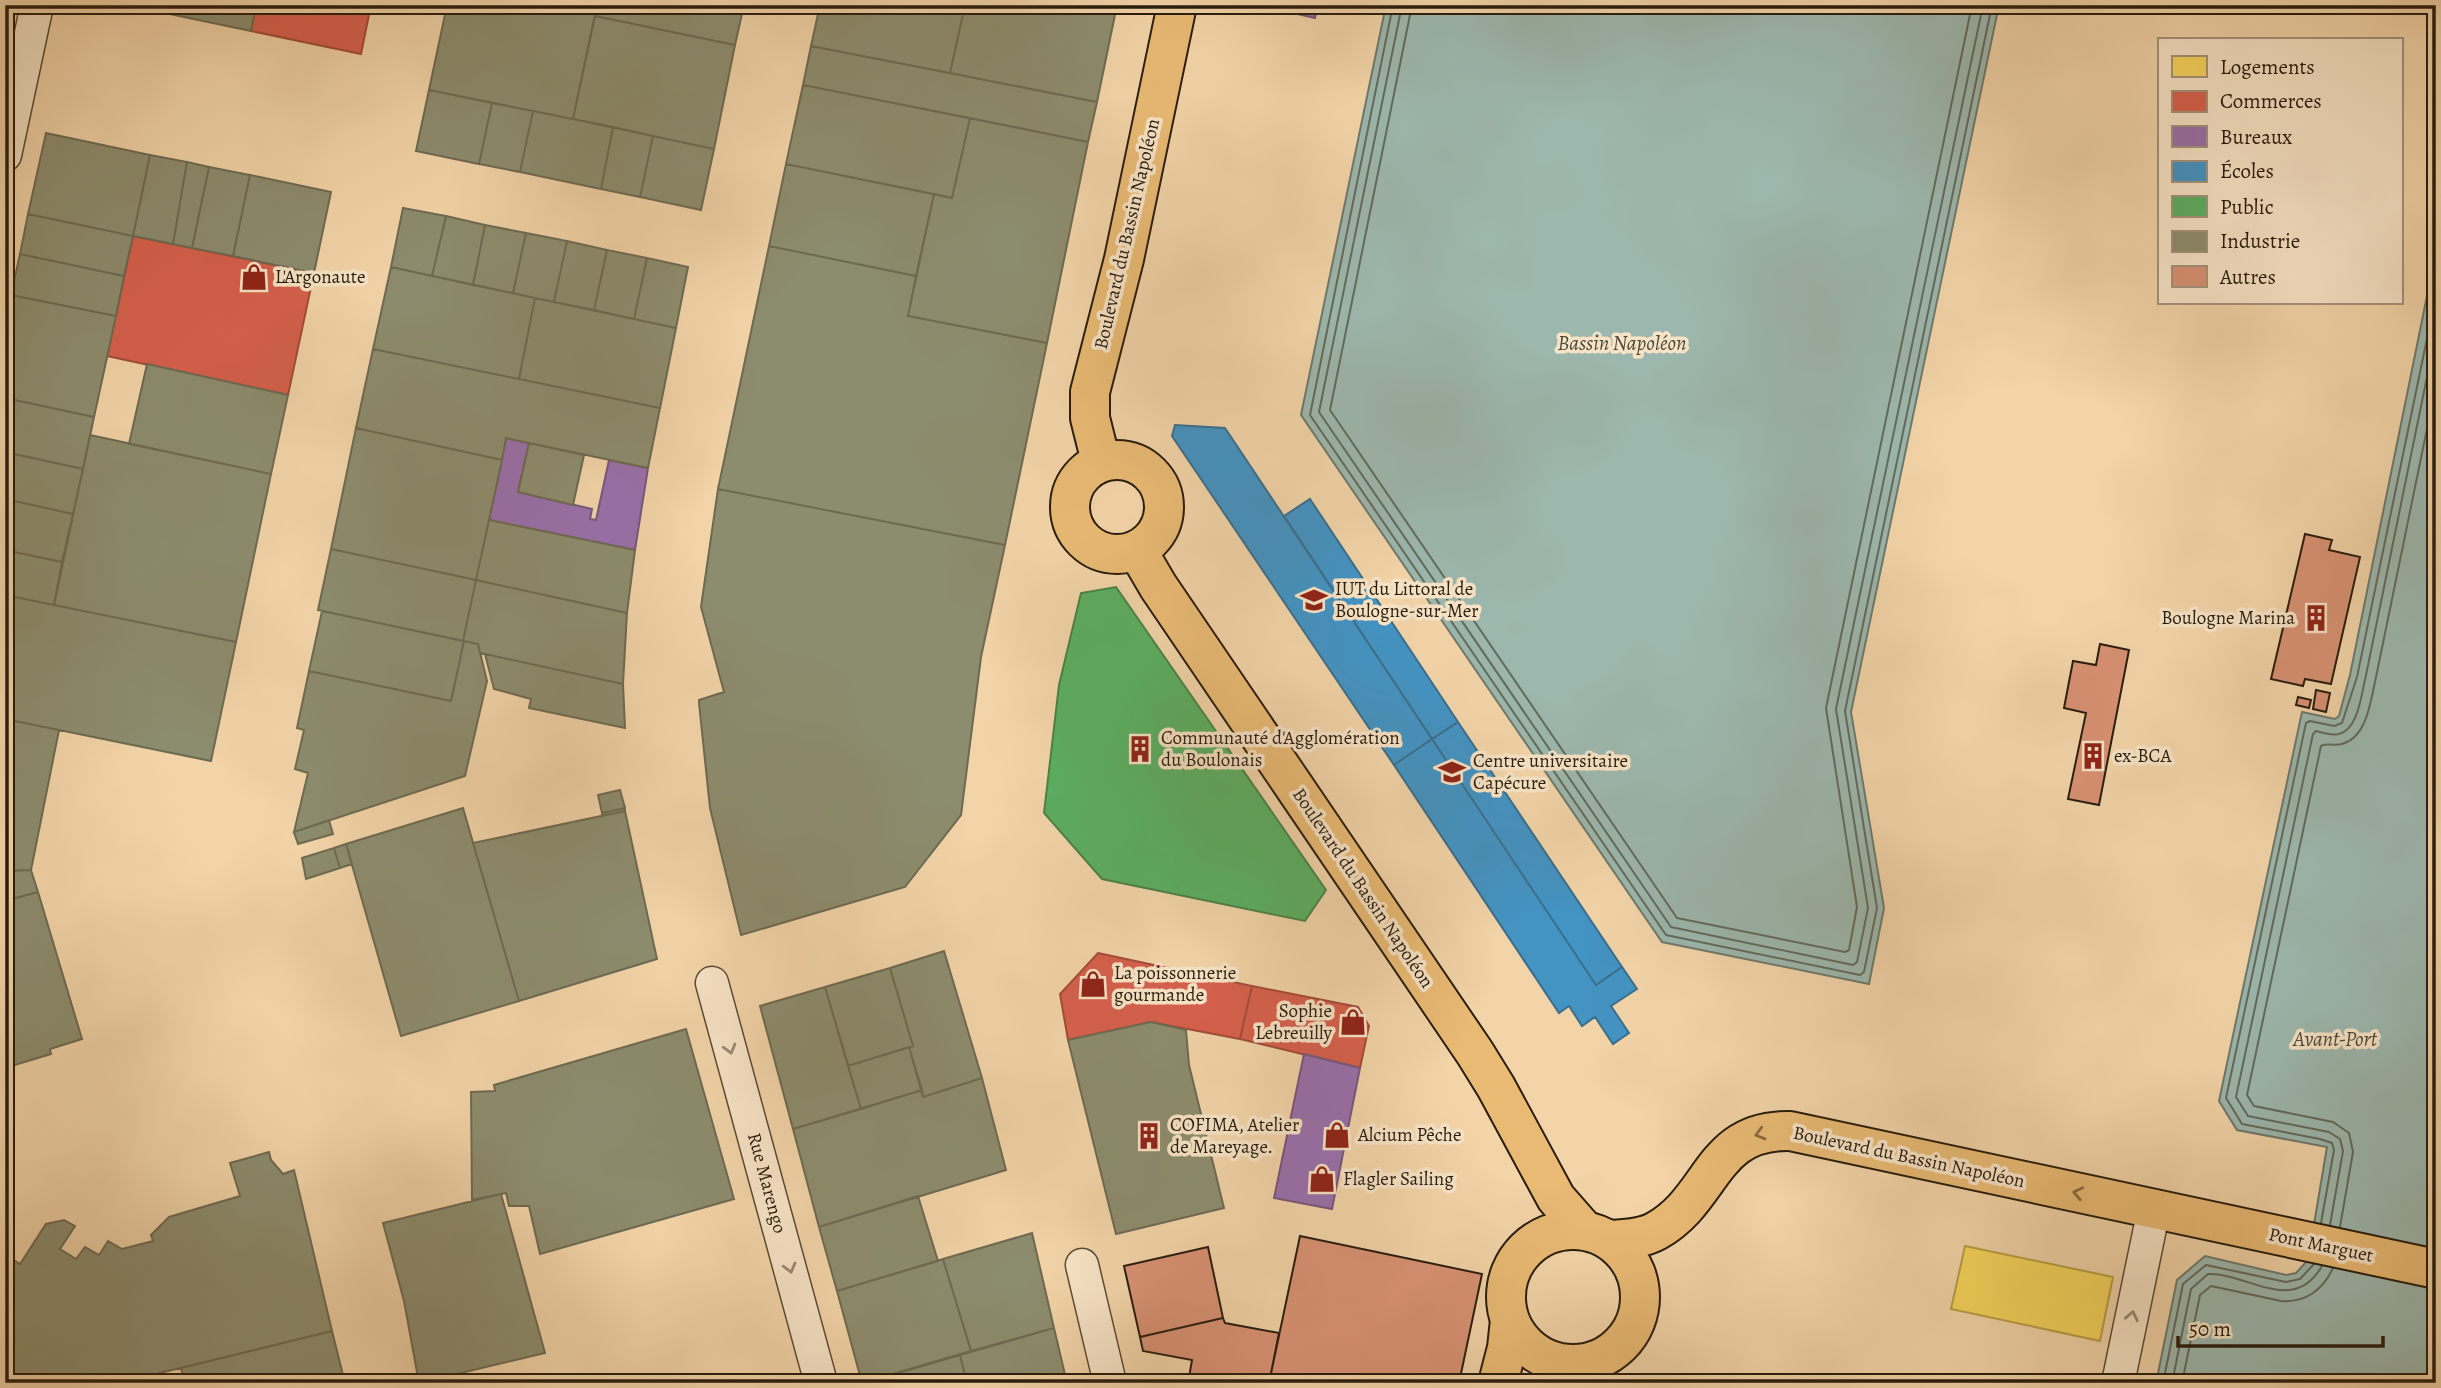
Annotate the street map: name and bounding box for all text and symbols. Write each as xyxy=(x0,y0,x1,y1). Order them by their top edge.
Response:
legend xyxy=(2158,38,2402,304)
text: Logements xyxy=(2220,53,2315,81)
text: Commerces xyxy=(2220,87,2322,115)
street label: Boulevard du Bassin Napoléon xyxy=(1088,116,1166,352)
text: Bureaux xyxy=(2220,123,2292,151)
text: Écoles xyxy=(2220,157,2274,185)
text: Public xyxy=(2220,193,2274,221)
text: Industrie xyxy=(2220,227,2300,255)
shop icon: L'Argonaute xyxy=(239,262,269,292)
text: Autres xyxy=(2219,263,2276,291)
place label: L'Argonaute xyxy=(275,264,365,290)
water label: Bassin Napoléon xyxy=(1558,329,1686,357)
place label: IUT du Littoral de Boulogne-sur-Mer xyxy=(1335,576,1479,624)
school or university icon: IUT du Littoral de Boulogne-sur-Mer xyxy=(1299,585,1329,615)
building icon: Boulogne Marina xyxy=(2301,603,2331,633)
place label: Boulogne Marina xyxy=(2161,605,2295,631)
place label: Communauté d'Agglomération du Boulonais xyxy=(1161,725,1400,773)
building icon: Communauté d'Agglomération du Boulonais xyxy=(1125,734,1155,764)
building icon: ex-BCA xyxy=(2078,741,2108,771)
place label: ex-BCA xyxy=(2114,743,2172,769)
place label: Centre universitaire Capécure xyxy=(1473,748,1628,796)
school or university icon: Centre universitaire Capécure xyxy=(1437,757,1467,787)
street label: Boulevard du Bassin Napoléon xyxy=(1286,783,1440,993)
place label: La poissonnerie gourmande xyxy=(1114,960,1236,1008)
shop icon: La poissonnerie gourmande xyxy=(1078,969,1108,999)
place label: Sophie Lebreuilly xyxy=(1255,998,1333,1046)
shop icon: Sophie Lebreuilly xyxy=(1338,1007,1368,1037)
water label: Avant-Port xyxy=(2292,1025,2378,1053)
one-way arrow xyxy=(722,1043,736,1055)
place label: COFIMA, Atelier de Mareyage. xyxy=(1170,1112,1299,1160)
shop icon: Alcium Pêche xyxy=(1322,1120,1352,1150)
street label: Boulevard du Bassin Napoléon xyxy=(1791,1120,2027,1194)
building icon: COFIMA, Atelier de Mareyage. xyxy=(1134,1121,1164,1151)
place label: Alcium Pêche xyxy=(1357,1122,1461,1148)
one-way arrow xyxy=(1754,1126,1766,1141)
street label: Rue Marengo xyxy=(741,1130,793,1236)
shop icon: Flagler Sailing xyxy=(1307,1164,1337,1194)
place label: Flagler Sailing xyxy=(1343,1166,1454,1192)
one-way arrow xyxy=(2072,1187,2084,1201)
street label: Pont Marguet xyxy=(2266,1221,2376,1269)
one-way arrow xyxy=(782,1262,796,1274)
scale bar xyxy=(2178,1304,2383,1348)
one-way arrow xyxy=(2124,1310,2139,1322)
text: 50 m xyxy=(2189,1315,2231,1343)

